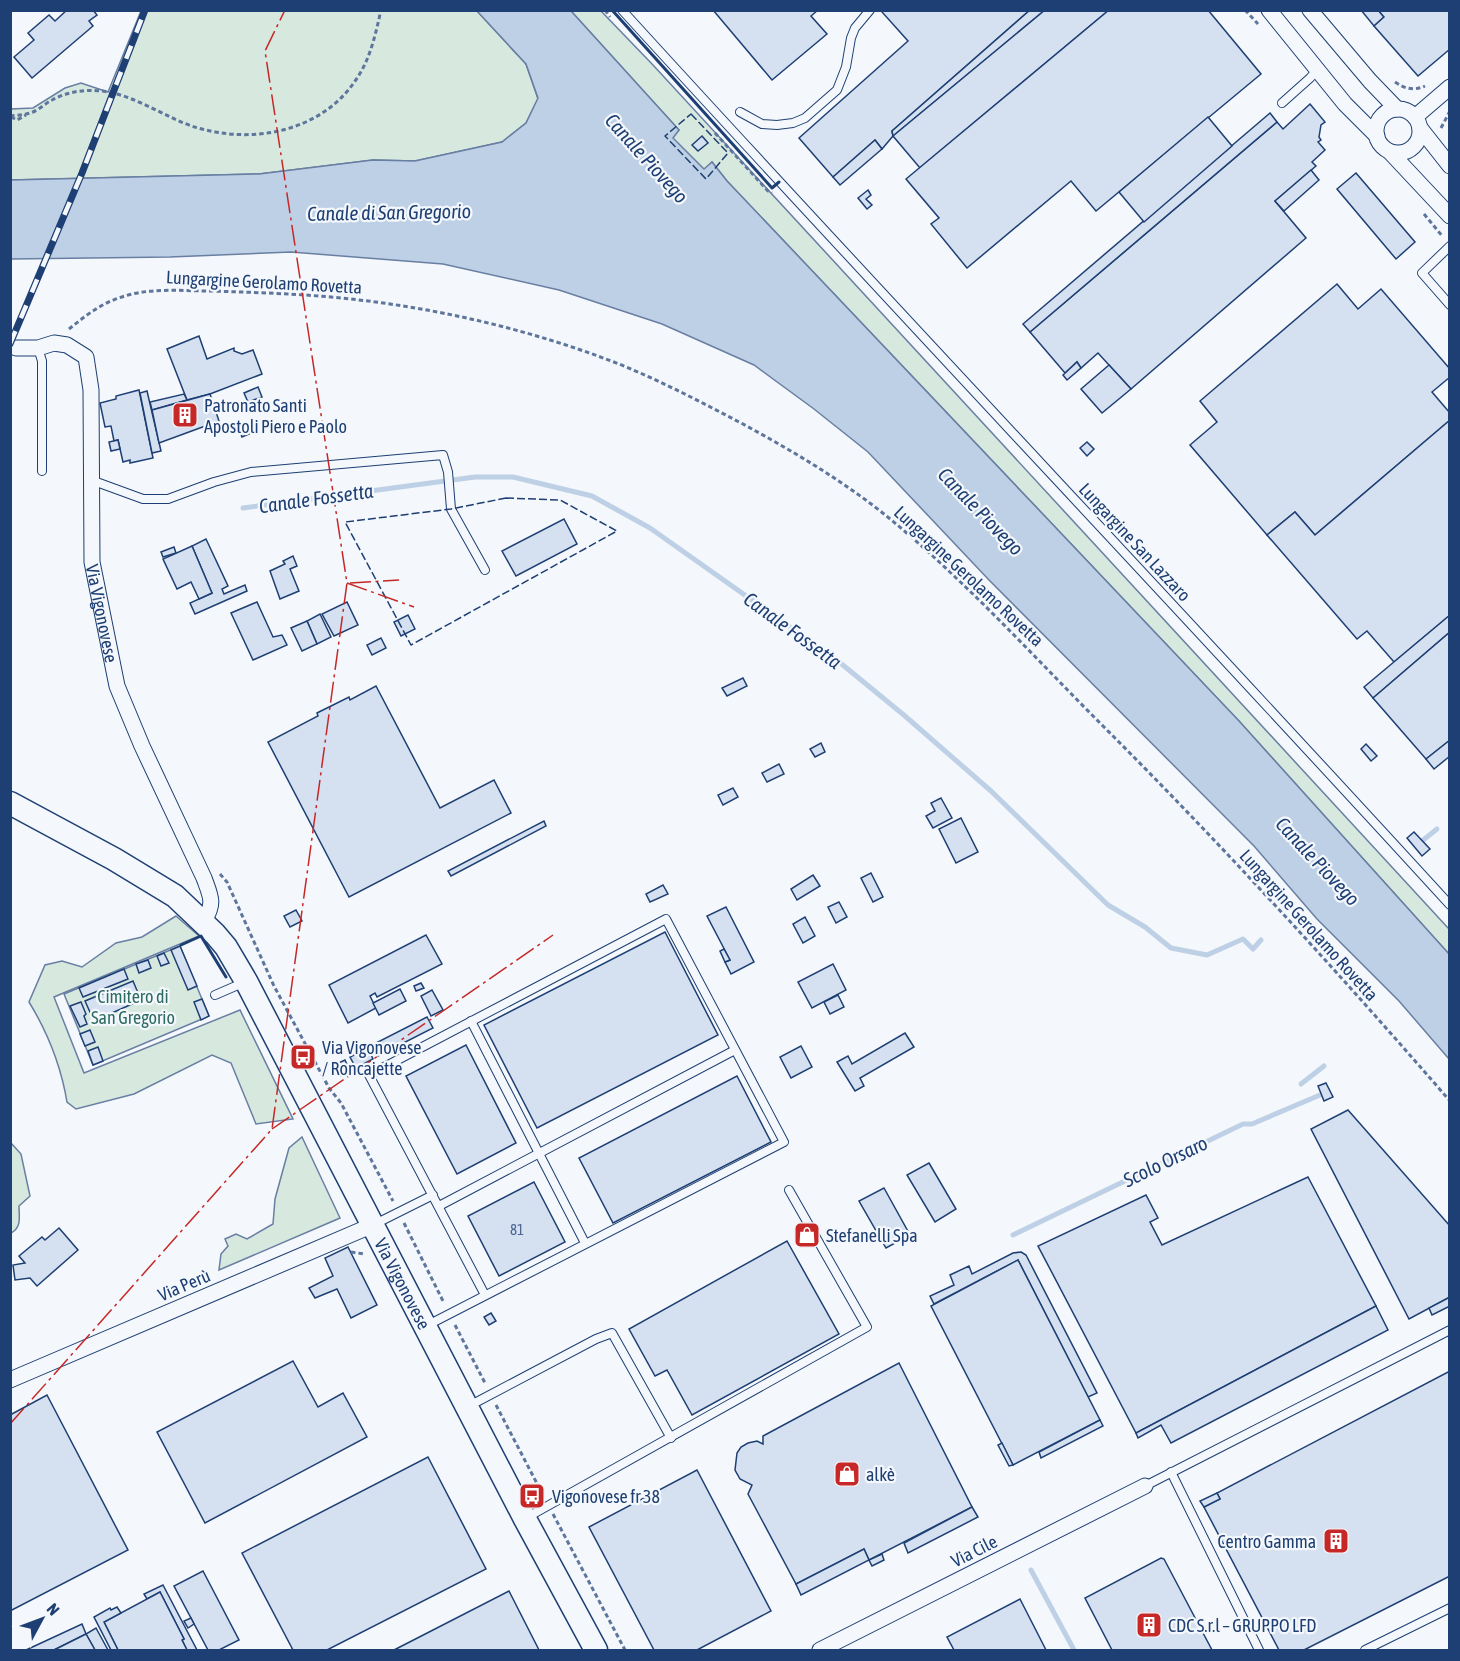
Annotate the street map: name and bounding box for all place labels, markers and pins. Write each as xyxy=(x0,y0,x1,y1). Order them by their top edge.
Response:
place label: Patronato Santi Apostoli Piero e Paolo xyxy=(204,395,347,437)
building icon: Patronato Santi Apostoli Piero e Paolo xyxy=(170,400,200,430)
place label: Via Vigonovese / Roncajette xyxy=(322,1037,422,1079)
bus stop icon: Via Vigonovese / Roncajette xyxy=(288,1042,318,1072)
shop icon: Stefanelli Spa xyxy=(792,1220,822,1250)
place label: Stefanelli Spa xyxy=(826,1225,918,1246)
shop icon: alkè xyxy=(832,1459,862,1489)
place label: alkè xyxy=(866,1464,895,1485)
bus stop icon: Vigonovese fr 38 xyxy=(517,1481,547,1511)
place label: Vigonovese fr 38 xyxy=(552,1486,660,1507)
building icon: Centro Gamma xyxy=(1321,1526,1351,1556)
place label: Centro Gamma xyxy=(1217,1531,1316,1552)
building icon: CDC S.r.l – GRUPPO LFD xyxy=(1134,1610,1164,1640)
place label: CDC S.r.l – GRUPPO LFD xyxy=(1168,1615,1316,1636)

